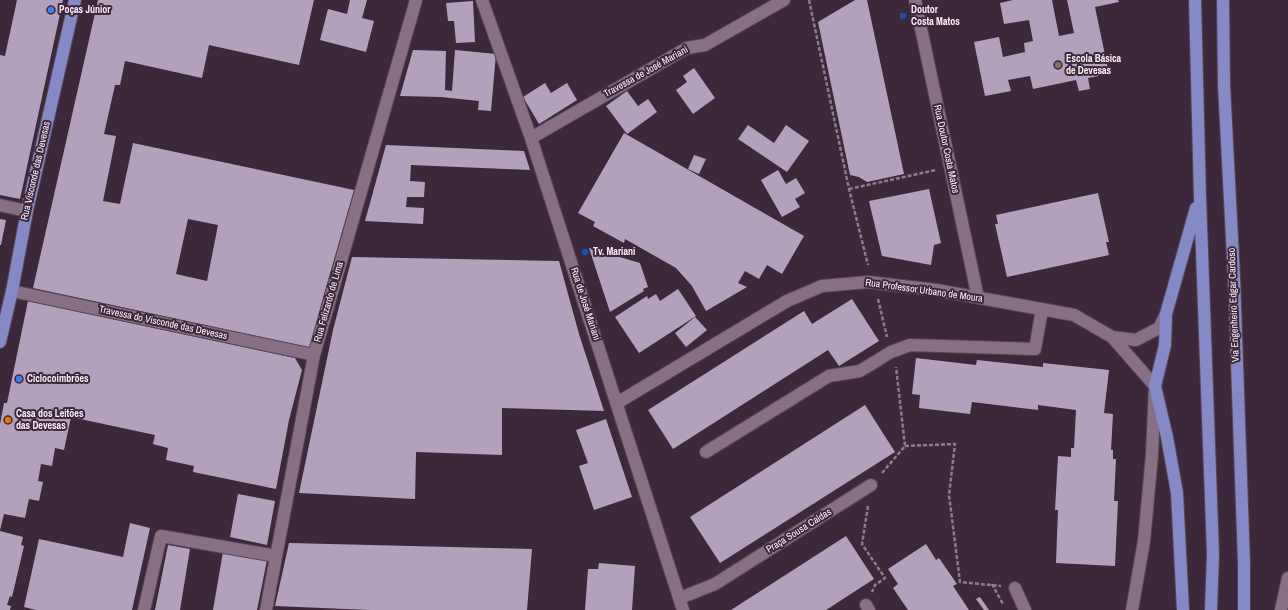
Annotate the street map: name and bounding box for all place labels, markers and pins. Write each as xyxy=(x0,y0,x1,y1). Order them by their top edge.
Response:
place label: Poças Júnior xyxy=(59,4,110,16)
place label: Doutor Costa Matos xyxy=(911,4,960,28)
marker: Poças Júnior xyxy=(46,5,56,15)
marker: Doutor Costa Matos xyxy=(898,11,908,21)
place label: Escola Básica de Devesas xyxy=(1066,53,1121,76)
marker: Escola Básica de Devesas xyxy=(1053,60,1063,70)
place label: Tv. Mariani xyxy=(593,246,635,258)
marker: Tv. Mariani xyxy=(580,247,590,257)
place label: Ciclocoimbrões xyxy=(27,373,89,385)
marker: Ciclocoimbrões xyxy=(14,374,24,384)
place label: Casa dos Leitões das Devesas xyxy=(16,408,83,432)
marker: Casa dos Leitões das Devesas xyxy=(3,415,13,425)

